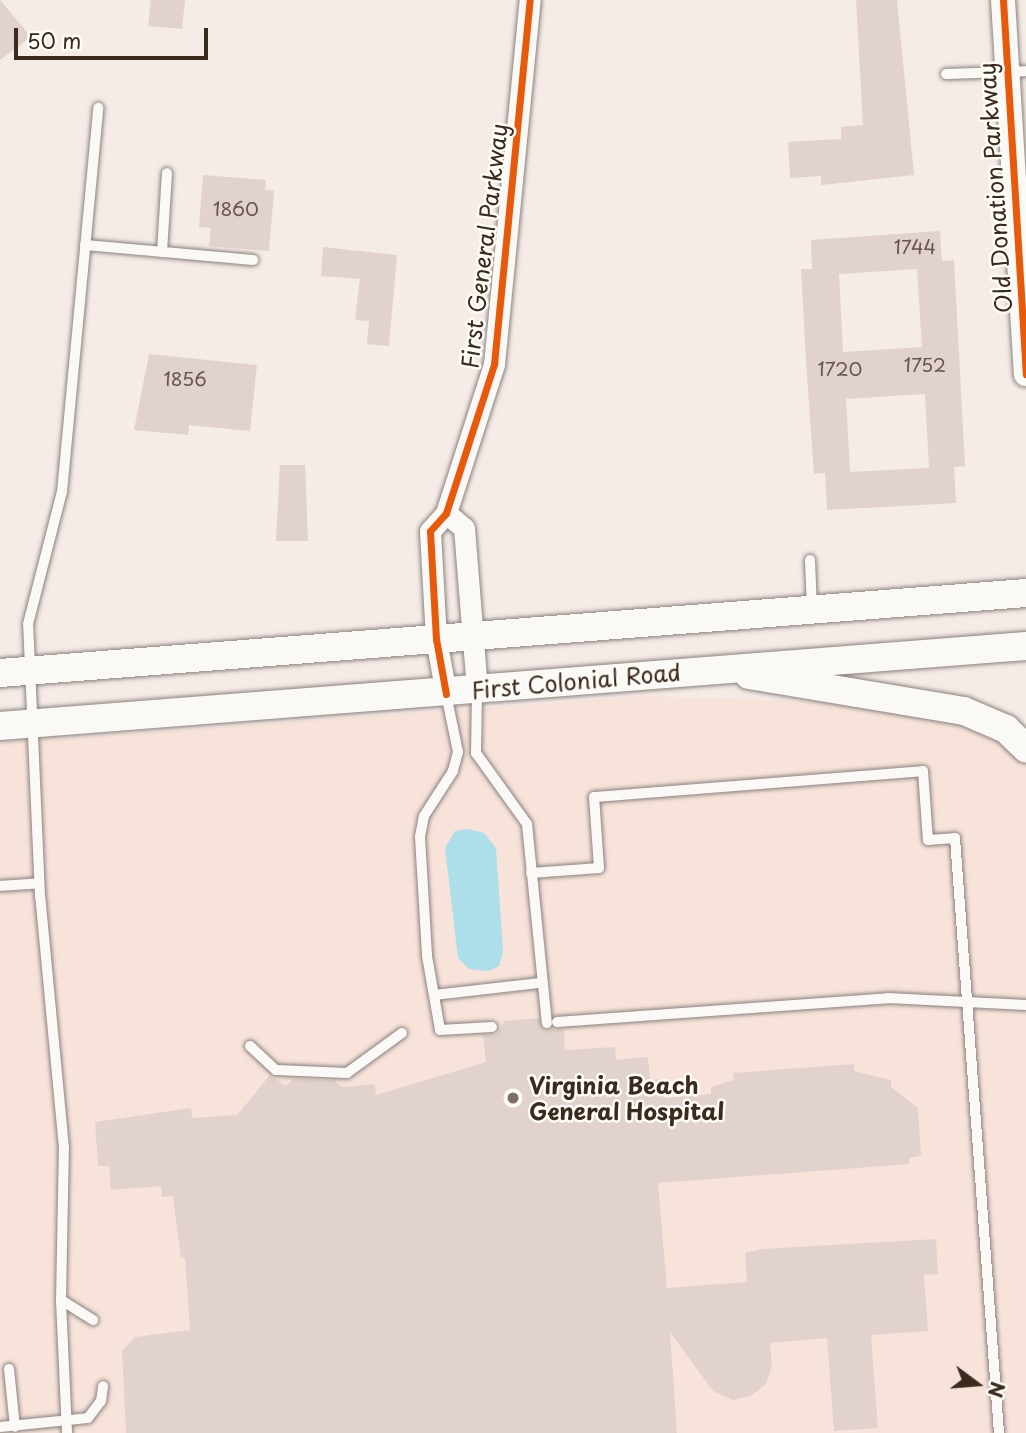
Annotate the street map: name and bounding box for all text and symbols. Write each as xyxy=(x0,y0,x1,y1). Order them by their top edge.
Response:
scale bar xyxy=(18,14,212,58)
text: 50 m xyxy=(27,24,81,56)
street label: Old Donation Parkway xyxy=(972,61,1018,315)
street label: First General Parkway xyxy=(455,121,513,371)
house number: 1860 xyxy=(213,198,259,220)
house number: 1744 xyxy=(894,236,936,258)
house number: 1752 xyxy=(904,354,946,376)
house number: 1720 xyxy=(818,358,862,380)
house number: 1856 xyxy=(163,368,207,390)
street label: First Colonial Road xyxy=(470,658,682,704)
place label: Virginia Beach General Hospital xyxy=(529,1071,725,1125)
marker: Virginia Beach General Hospital xyxy=(503,1088,523,1108)
north arrow xyxy=(942,1349,1012,1419)
text: N xyxy=(982,1379,1013,1401)

